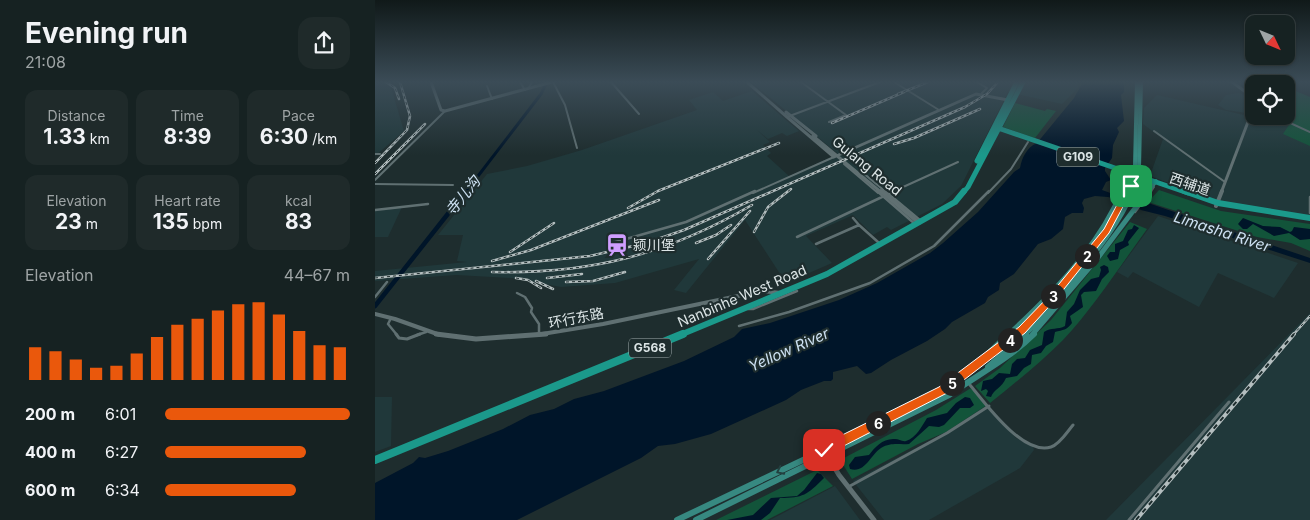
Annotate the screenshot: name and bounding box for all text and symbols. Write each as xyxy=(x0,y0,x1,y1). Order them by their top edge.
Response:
north arrow xyxy=(1245,15,1295,65)
map controls xyxy=(1245,15,1295,125)
text: Evening run xyxy=(25,16,188,50)
button: share xyxy=(298,17,350,69)
text: 21:08 xyxy=(25,52,66,72)
button: locate xyxy=(1245,75,1295,125)
text: Distance xyxy=(48,107,105,124)
text: Time xyxy=(171,107,204,124)
text: Pace xyxy=(282,107,315,124)
text: 1.33 xyxy=(43,124,86,149)
text: 8:39 xyxy=(164,124,211,149)
text: 6:30 xyxy=(260,124,308,149)
text: km xyxy=(86,130,110,147)
text: /km xyxy=(308,130,337,147)
street label: Gulang Road xyxy=(829,132,906,199)
road number: G109 xyxy=(1057,148,1099,166)
pin xyxy=(1110,165,1152,207)
street label: 西辅道 xyxy=(1168,169,1213,198)
water label: 寺儿沟 xyxy=(441,171,485,219)
icon: arrive xyxy=(1117,172,1145,200)
text: Elevation xyxy=(47,192,107,209)
text: Heart rate xyxy=(154,192,221,209)
text: kcal xyxy=(285,192,312,209)
water label: Limasha River xyxy=(1171,207,1273,256)
text: 23 xyxy=(55,209,82,234)
text: 135 xyxy=(153,209,189,234)
text: 83 xyxy=(285,209,312,234)
text: m xyxy=(82,215,98,232)
text: bpm xyxy=(189,215,222,232)
station icon: 颍川堡 xyxy=(604,232,630,258)
place label: 颍川堡 xyxy=(633,236,675,253)
pin: 2 xyxy=(1075,244,1099,268)
text: 2 xyxy=(1083,248,1092,265)
street label: Nanbinhe West Road xyxy=(675,261,809,330)
text: Elevation xyxy=(25,265,94,285)
text: 44–67 m xyxy=(284,265,350,285)
pin: 3 xyxy=(1041,284,1065,308)
text: 3 xyxy=(1049,288,1058,305)
street label: 环行东路 xyxy=(547,304,605,331)
water label: Yellow River xyxy=(746,323,832,376)
pin: 4 xyxy=(997,328,1023,352)
text: 4 xyxy=(1006,332,1015,349)
road number: G568 xyxy=(629,338,671,358)
pin: 5 xyxy=(939,370,965,396)
text: 5 xyxy=(948,375,957,392)
text: 200 m xyxy=(25,404,75,424)
text: 6:01 xyxy=(105,404,136,424)
pin: 6 xyxy=(865,410,891,436)
text: 6 xyxy=(874,415,883,432)
pin xyxy=(803,429,845,471)
icon: check xyxy=(810,436,838,464)
text: 400 m xyxy=(25,442,76,462)
text: 6:27 xyxy=(105,442,138,462)
one-way arrow xyxy=(776,464,785,475)
text: 600 m xyxy=(25,480,75,500)
text: 6:34 xyxy=(105,480,140,500)

